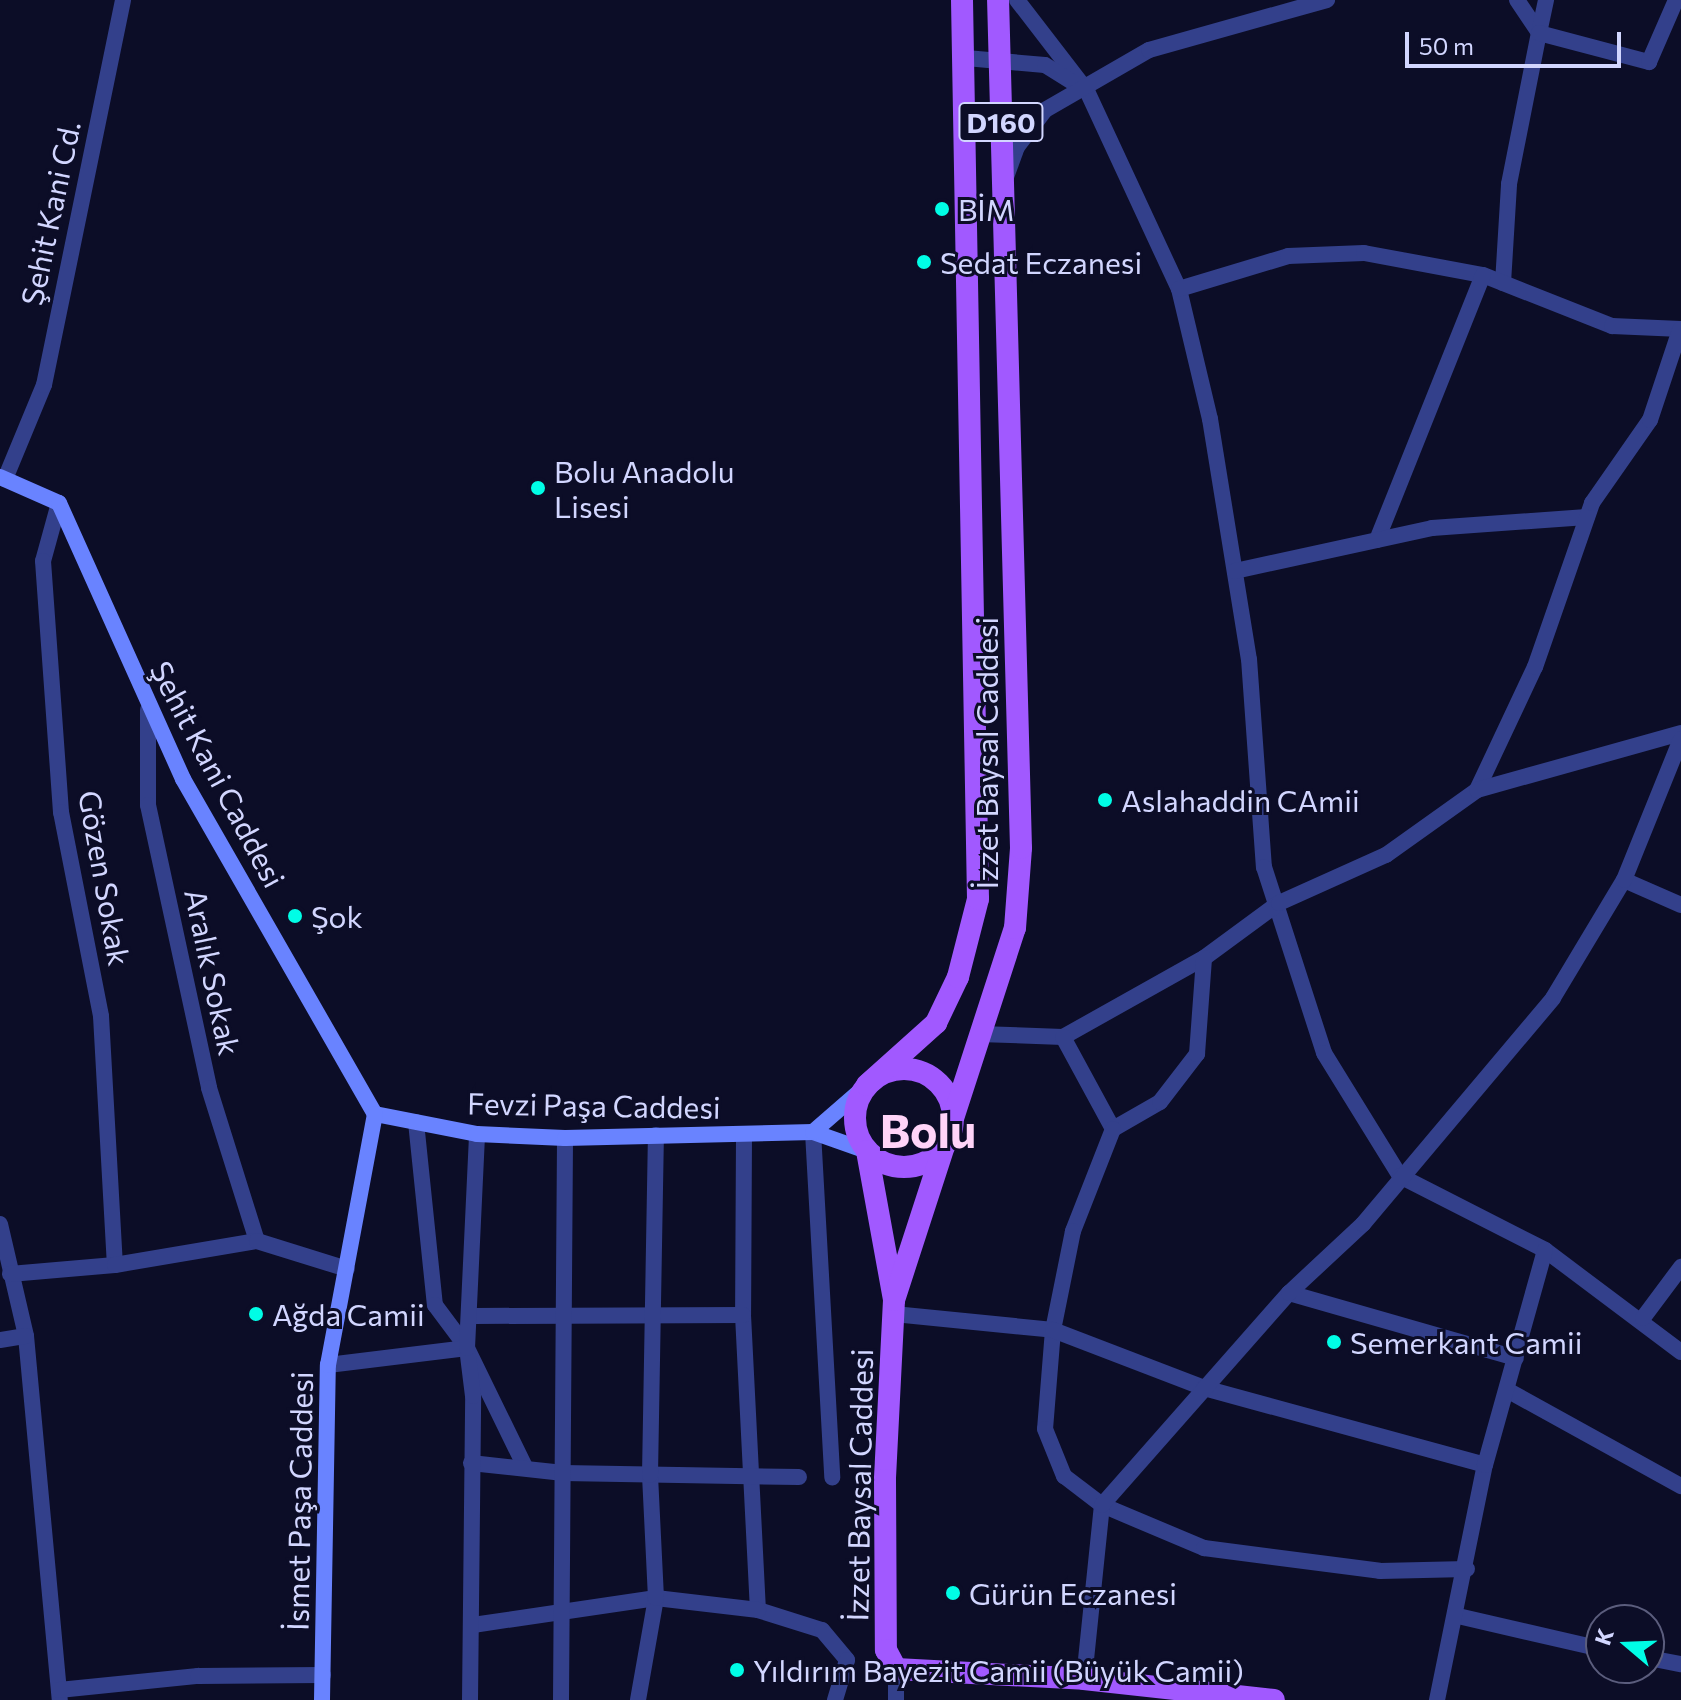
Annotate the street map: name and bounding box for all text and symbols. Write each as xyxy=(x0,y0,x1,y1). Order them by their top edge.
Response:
scale bar xyxy=(1409,16,1625,66)
text: 50 m xyxy=(1419,31,1474,60)
road number: D160 xyxy=(957,98,1045,146)
street label: Şehit Kani Cd. xyxy=(13,117,87,309)
place label: BİM xyxy=(958,191,1014,227)
marker: BİM xyxy=(933,200,951,218)
place label: Sedat Eczanesi xyxy=(940,244,1142,280)
marker: Sedat Eczanesi xyxy=(915,253,933,271)
place label: Bolu Anadolu Lisesi xyxy=(554,453,735,524)
marker: Bolu Anadolu Lisesi xyxy=(529,479,547,497)
street label: İzzet Baysal Caddesi xyxy=(968,617,1004,889)
street label: Şehit Kani Caddesi xyxy=(143,655,293,893)
place label: Aslahaddin CAmii xyxy=(1121,782,1360,818)
street label: Gözen Sokak xyxy=(72,788,138,968)
marker: Aslahaddin CAmii xyxy=(1096,791,1114,809)
street label: Aralık Sokak xyxy=(178,886,248,1058)
place label: Şok xyxy=(311,898,363,934)
marker: Şok xyxy=(286,907,304,925)
street label: Fevzi Paşa Caddesi xyxy=(467,1085,721,1125)
district label: Bolu xyxy=(880,1101,976,1157)
place label: Ağda Camii xyxy=(272,1296,425,1332)
marker: Ağda Camii xyxy=(247,1305,265,1323)
place label: Semerkant Camii xyxy=(1350,1324,1582,1360)
marker: Semerkant Camii xyxy=(1325,1333,1343,1351)
street label: İzzet Baysal Caddesi xyxy=(839,1348,879,1622)
street label: İsmet Paşa Caddesi xyxy=(279,1371,319,1631)
place label: Gürün Eczanesi xyxy=(969,1575,1177,1611)
marker: Gürün Eczanesi xyxy=(944,1584,962,1602)
north arrow xyxy=(1585,1604,1665,1684)
text: K xyxy=(1588,1625,1619,1648)
place label: Yıldırım Bayezit Camii (Büyük Camii) xyxy=(753,1652,1244,1688)
marker: Yıldırım Bayezit Camii (Büyük Camii) xyxy=(728,1661,746,1679)

